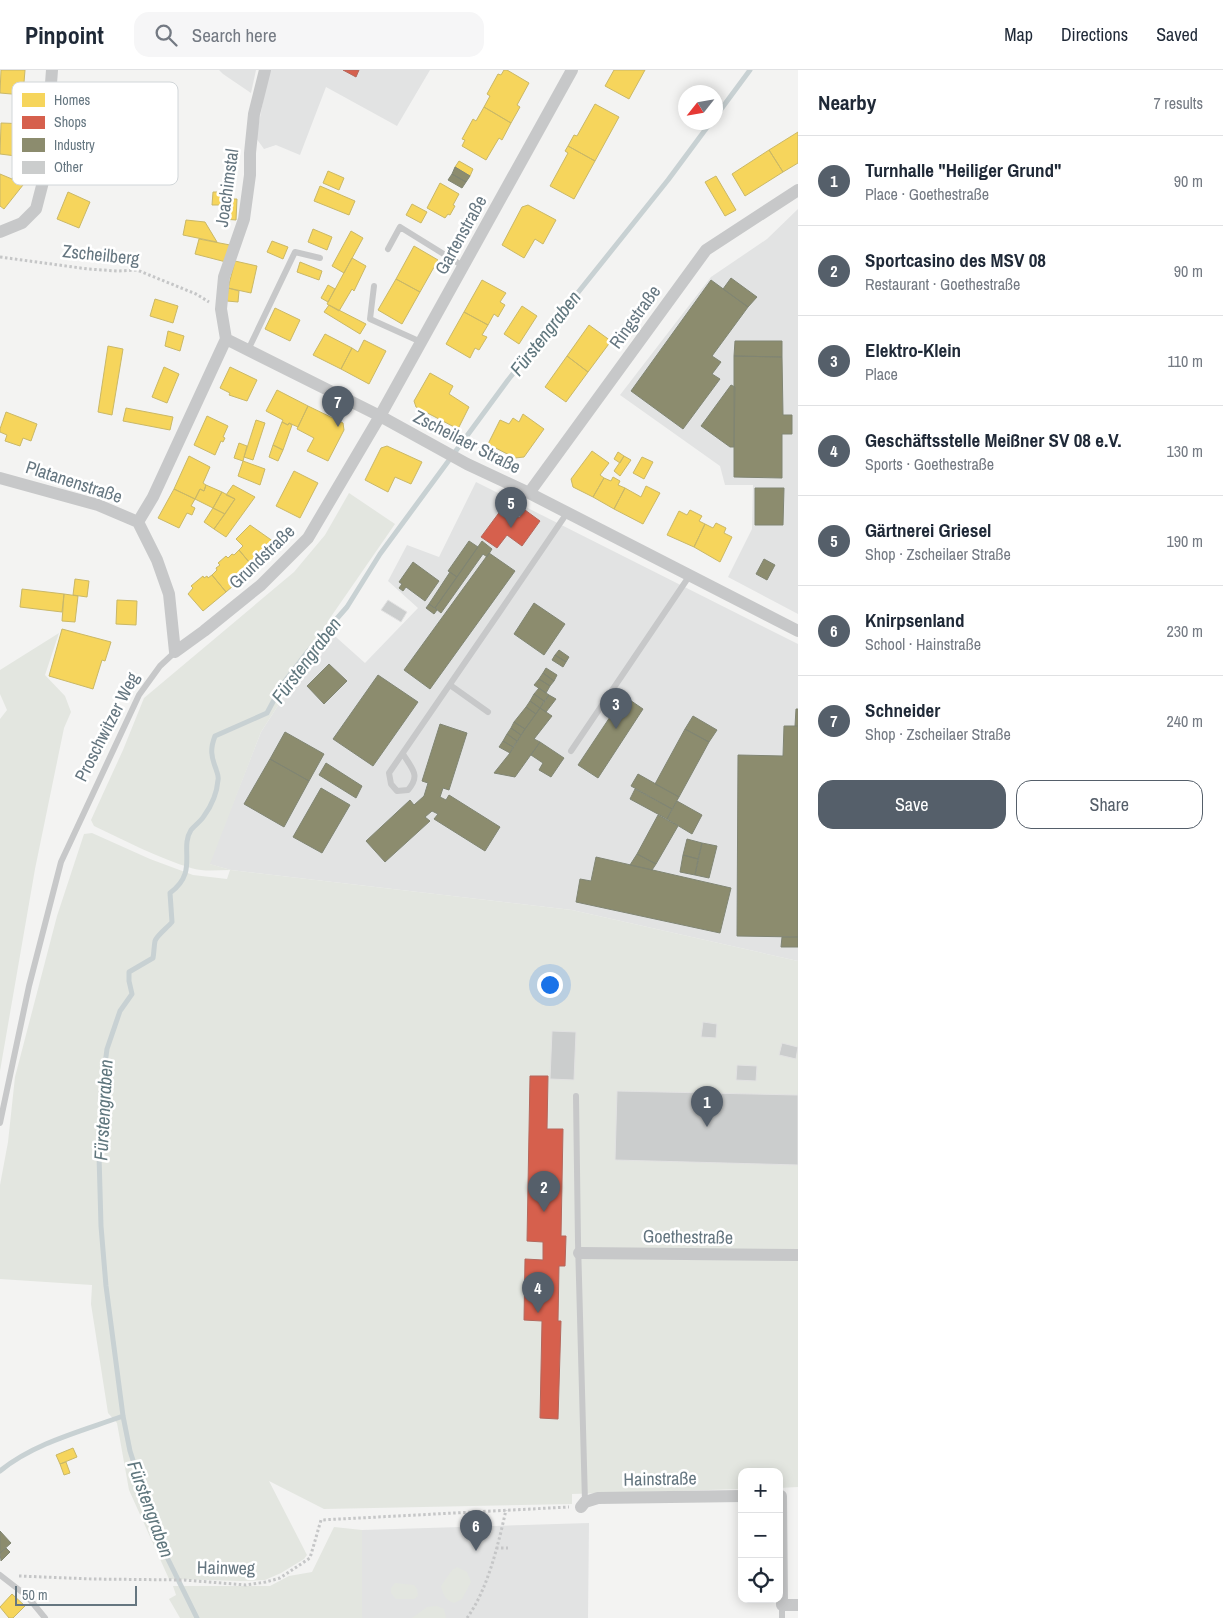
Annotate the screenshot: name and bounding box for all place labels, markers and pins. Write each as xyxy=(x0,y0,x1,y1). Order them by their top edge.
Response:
pin: 7 xyxy=(322,386,354,427)
pin: 5 xyxy=(495,487,527,528)
pin: 3 xyxy=(600,688,632,729)
pin: 1 xyxy=(691,1086,723,1127)
pin: 2 xyxy=(528,1171,560,1212)
pin: 4 xyxy=(522,1272,554,1313)
pin: 6 xyxy=(460,1510,492,1551)

